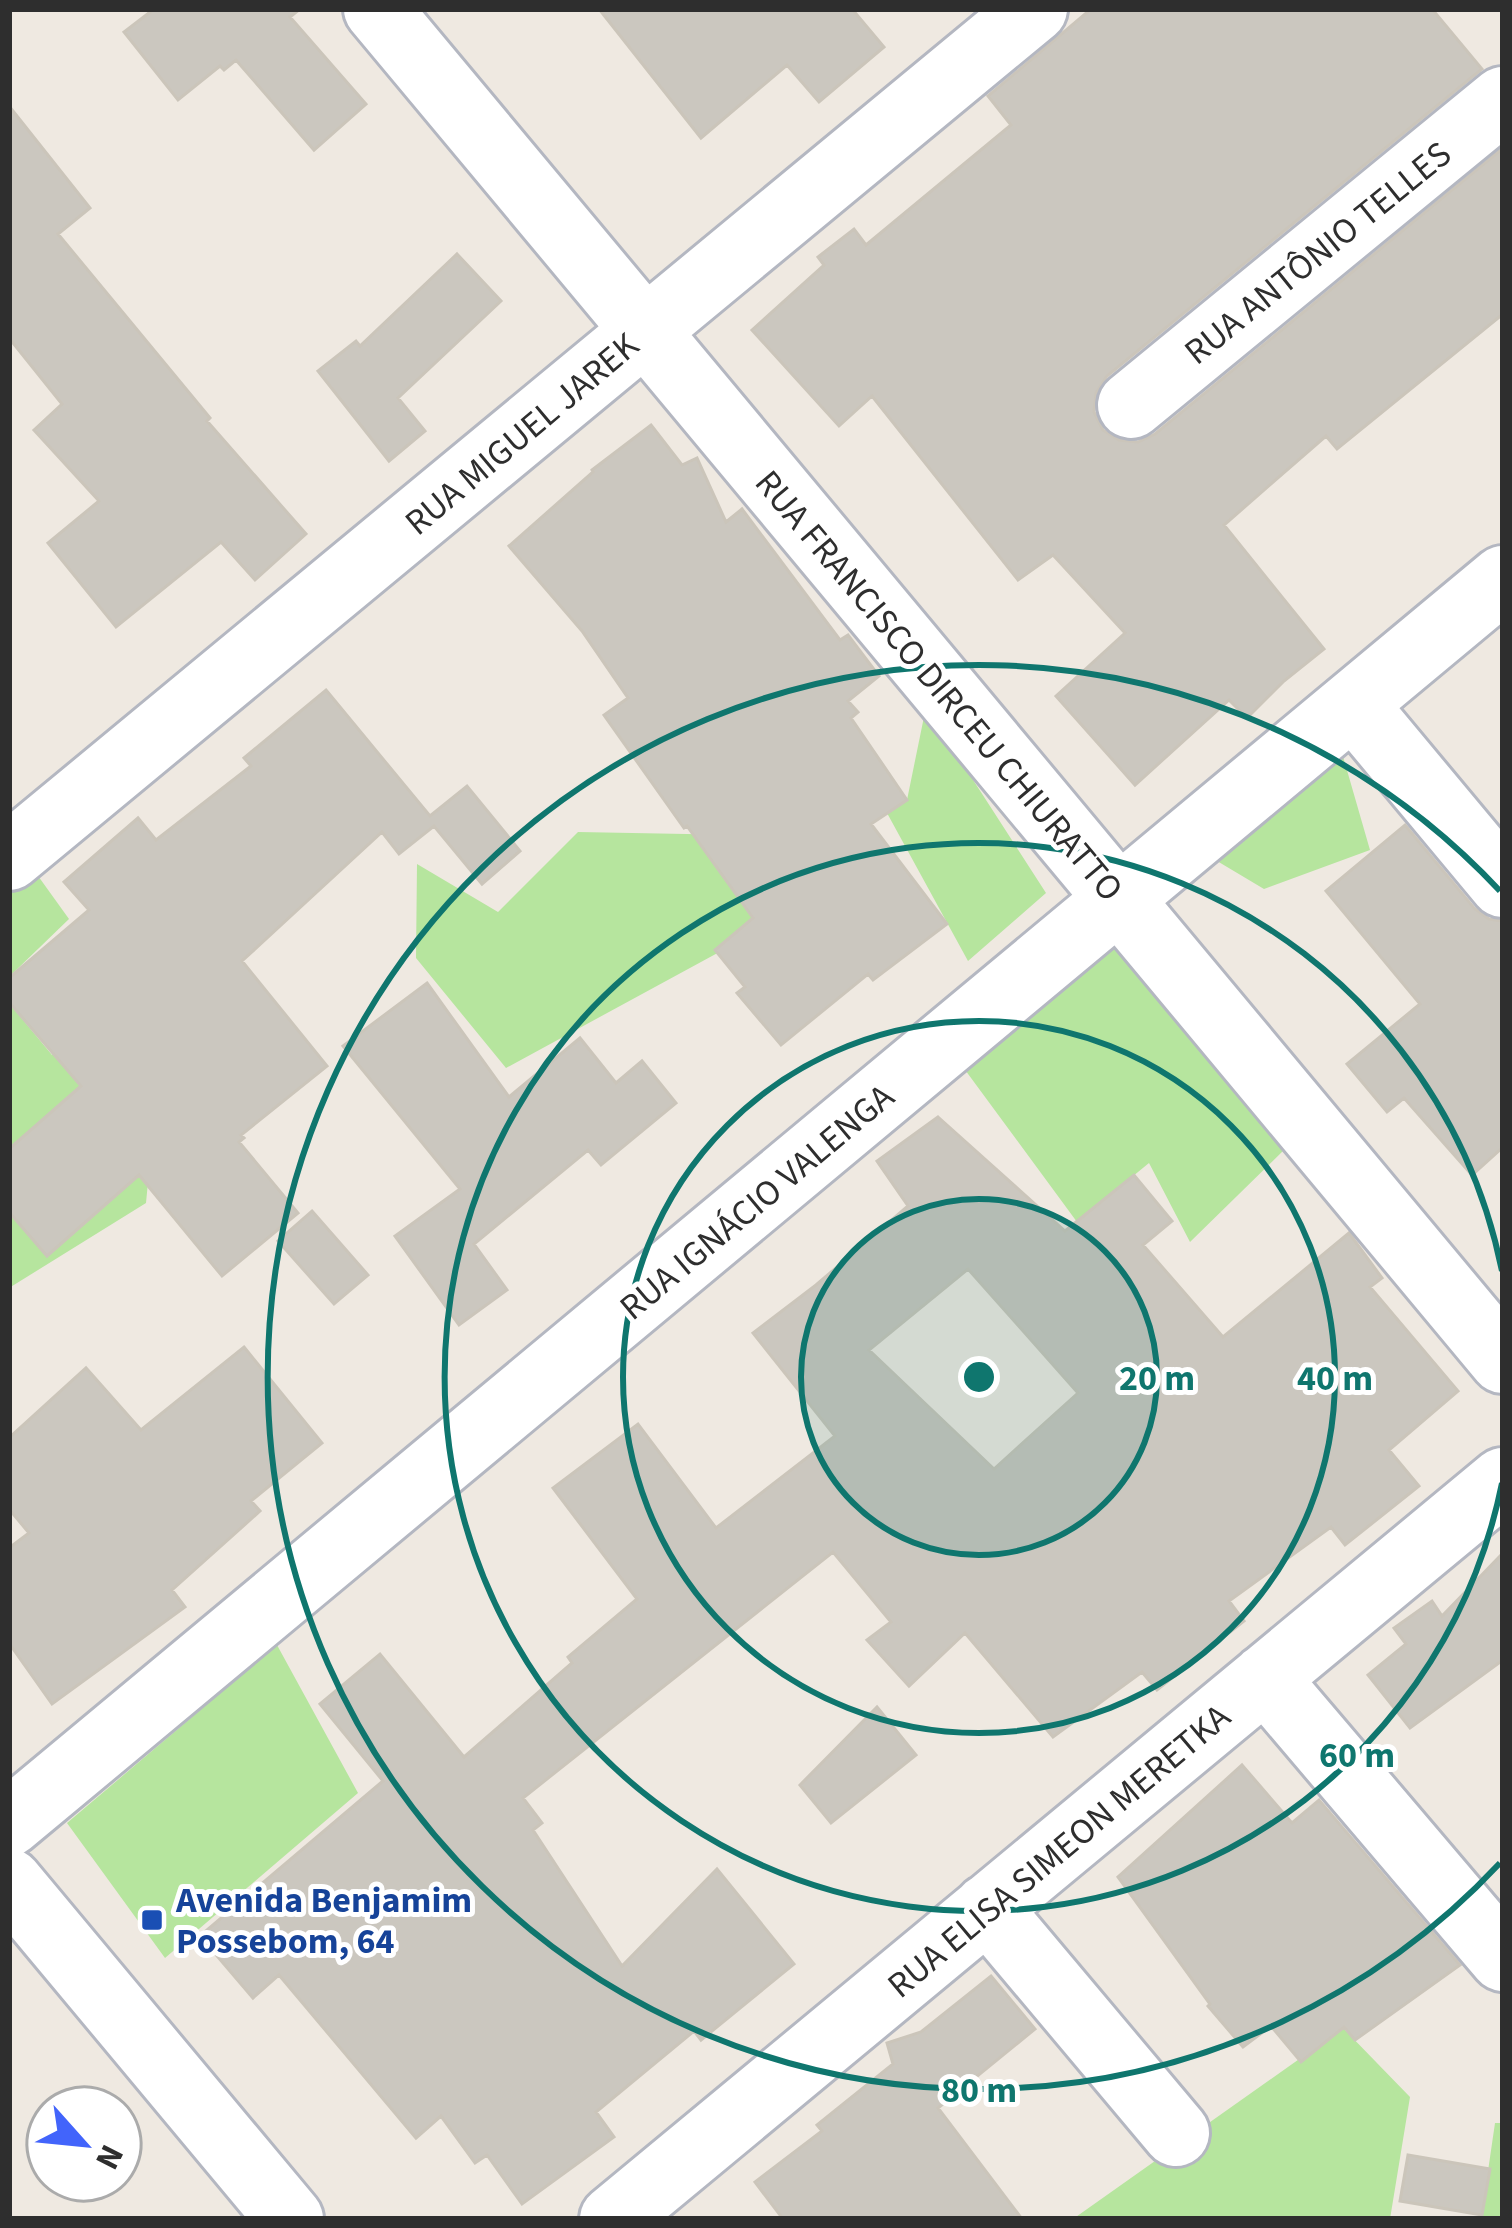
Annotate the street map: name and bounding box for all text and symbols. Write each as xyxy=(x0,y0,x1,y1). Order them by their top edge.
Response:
street label: RUA ANTÔNIO TELLES xyxy=(1174,129,1462,377)
street label: RUA MIGUEL JAREK xyxy=(394,321,650,547)
street label: RUA FRANCISCO DIRCEU CHIURATTO xyxy=(743,459,1135,913)
street label: RUA IGNÁCIO VALENGA xyxy=(609,1072,906,1332)
text: 20 m xyxy=(1119,1353,1195,1404)
text: 40 m xyxy=(1297,1353,1373,1404)
centre of rings xyxy=(958,1356,1000,1398)
street label: RUA ELISA SIMEON MERETKA xyxy=(876,1692,1242,2010)
text: 60 m xyxy=(1319,1730,1395,1781)
place label: Avenida Benjamim Possebom, 64 xyxy=(175,1875,472,1967)
marker: Avenida Benjamim Possebom, 64 xyxy=(139,1907,165,1933)
text: 80 m xyxy=(941,2065,1017,2116)
north arrow xyxy=(24,2084,144,2204)
text: N xyxy=(83,2136,135,2177)

